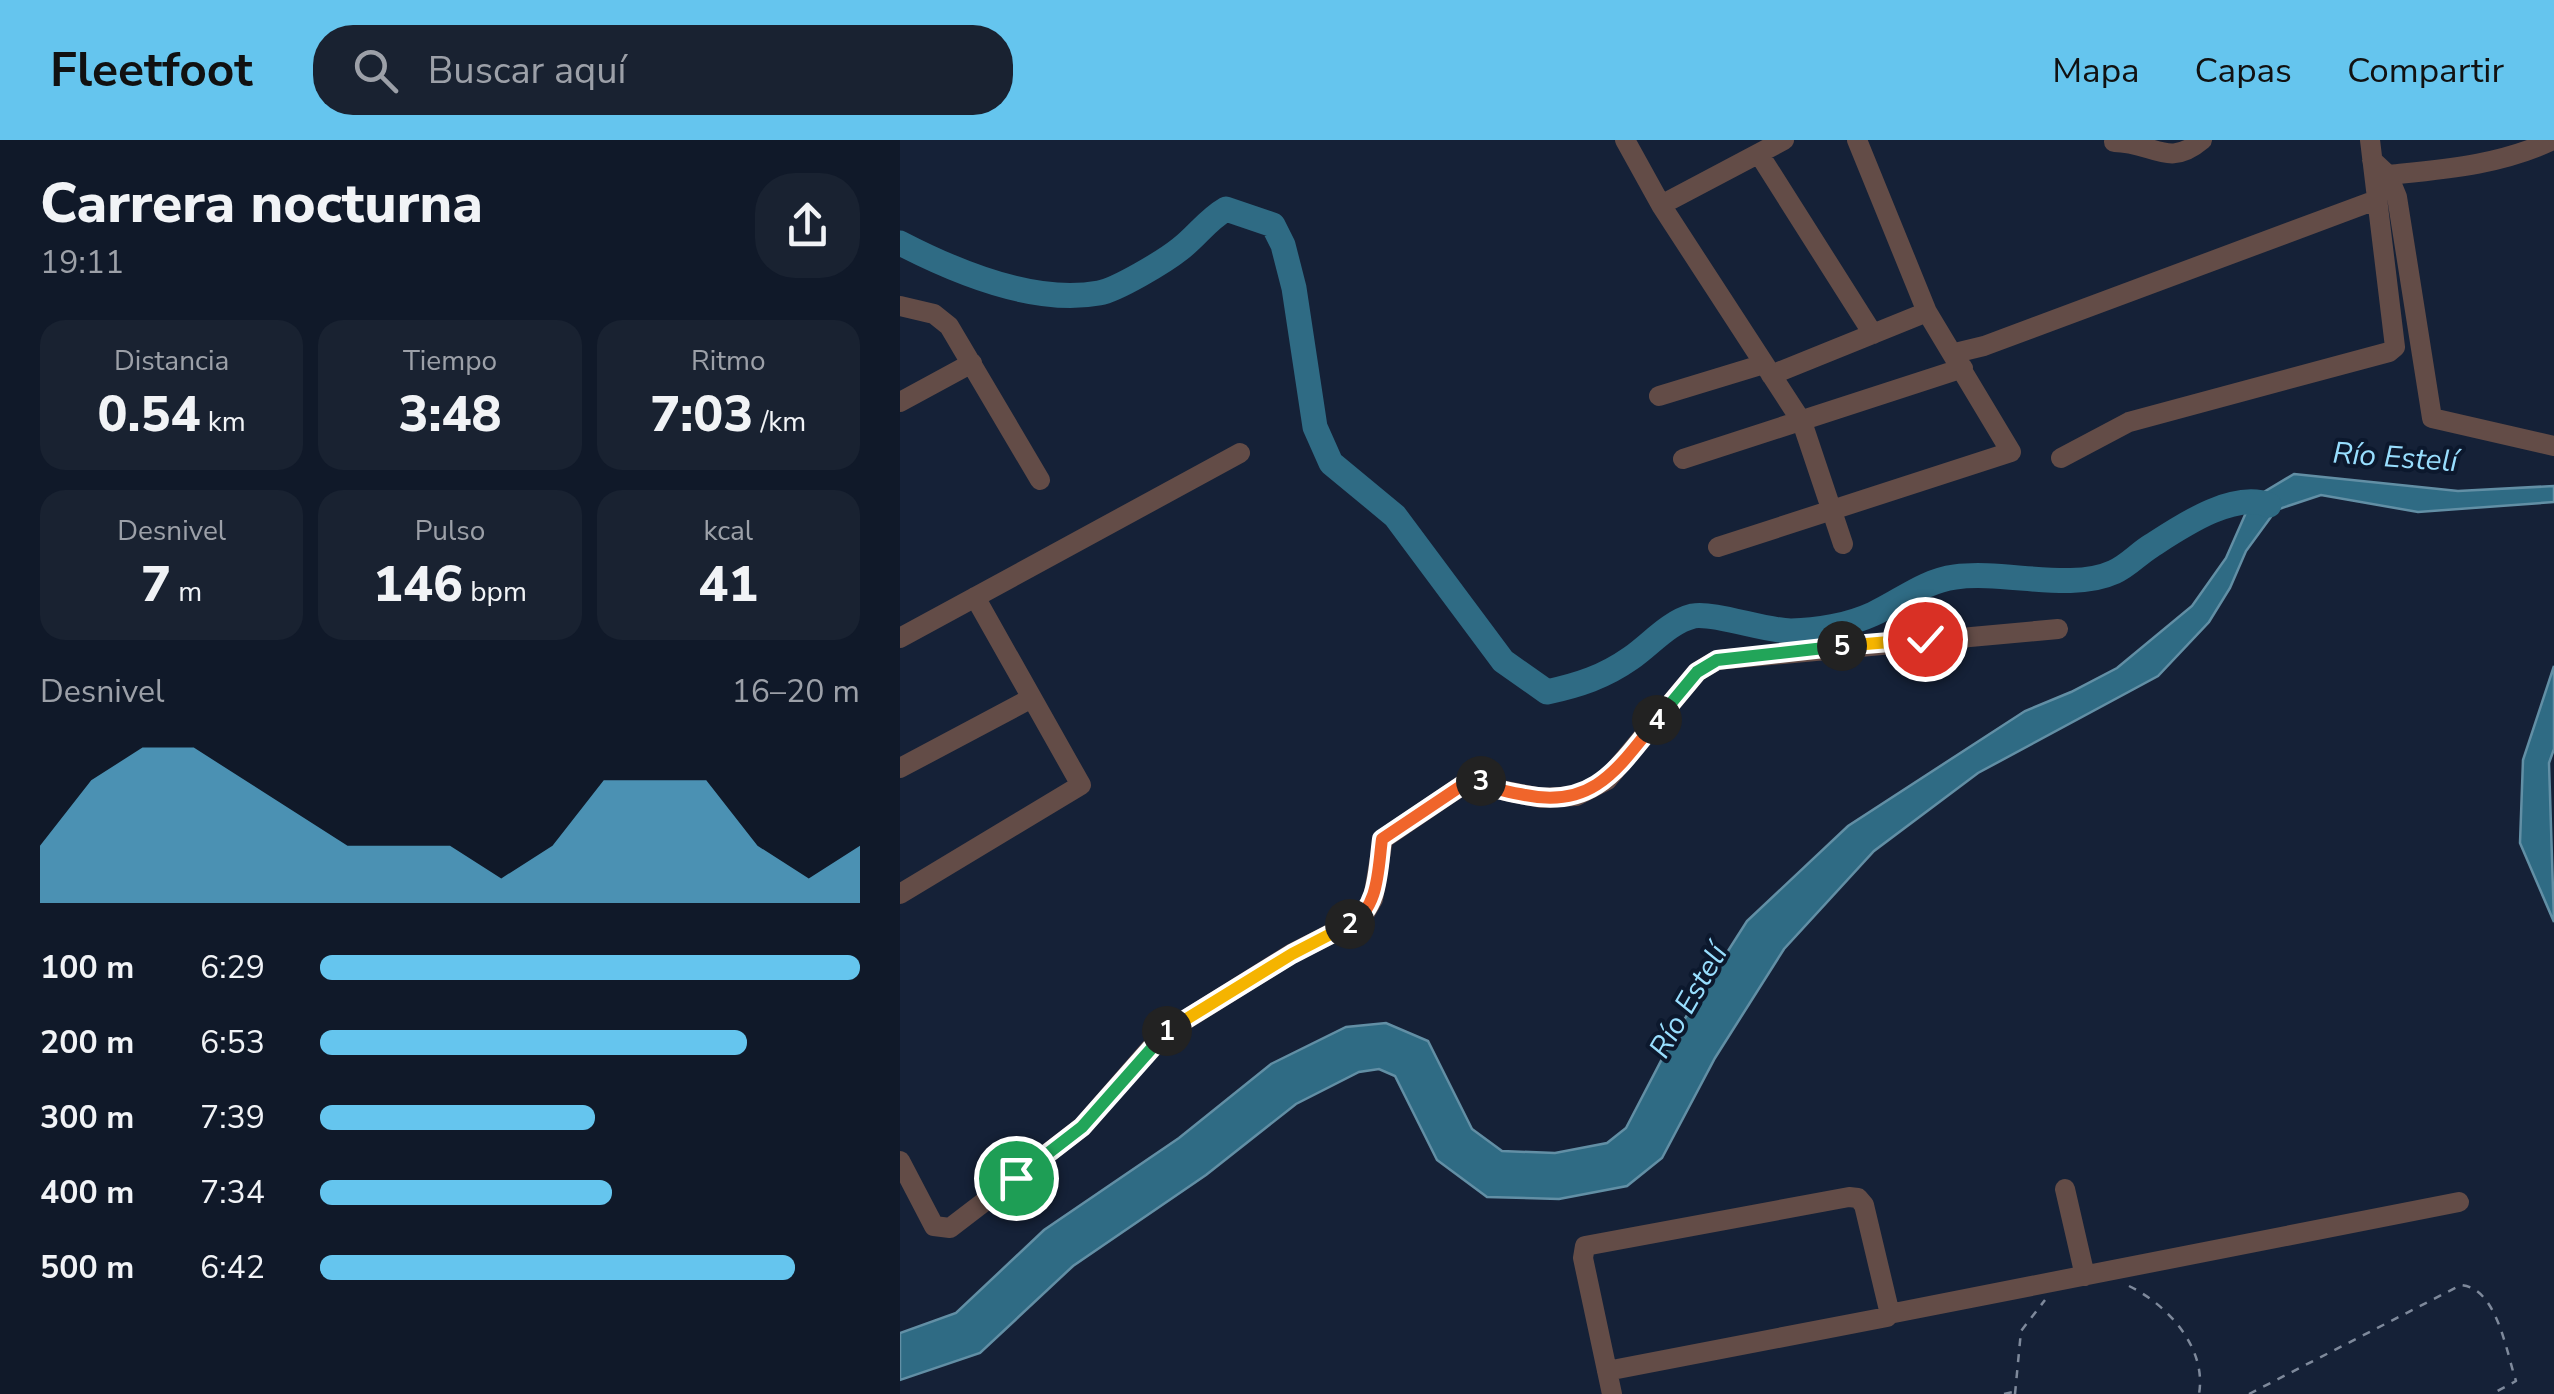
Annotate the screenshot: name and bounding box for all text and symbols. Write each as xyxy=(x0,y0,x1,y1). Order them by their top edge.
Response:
search box xyxy=(313,25,1013,115)
text: Fleetfoot xyxy=(50,37,253,103)
icon: search xyxy=(348,43,403,98)
text: Buscar aquí xyxy=(428,45,626,96)
text: Mapa xyxy=(2052,47,2140,94)
text: Capas xyxy=(2195,47,2292,94)
text: Compartir xyxy=(2347,47,2504,94)
text: Carrera nocturna xyxy=(40,166,483,241)
button: share xyxy=(755,173,860,278)
text: 19:11 xyxy=(40,241,124,284)
text: Distancia xyxy=(114,342,229,380)
text: Tiempo xyxy=(403,342,497,380)
text: Ritmo xyxy=(691,342,766,380)
text: 0.54 xyxy=(98,380,201,449)
text: 3:48 xyxy=(398,380,501,449)
text: 7:03 xyxy=(650,380,753,449)
text: km xyxy=(201,403,246,441)
text: /km xyxy=(753,403,806,441)
water label: Río Estelí xyxy=(2331,433,2463,483)
text: Desnivel xyxy=(117,512,226,550)
text: Pulso xyxy=(415,512,485,550)
text: kcal xyxy=(704,512,753,550)
text: 7 xyxy=(141,550,171,619)
text: 146 xyxy=(373,550,463,619)
text: 41 xyxy=(698,550,758,619)
text: m xyxy=(171,573,202,611)
text: bpm xyxy=(463,573,527,611)
pin xyxy=(1883,597,1968,682)
icon: check xyxy=(1898,612,1953,667)
pin: 5 xyxy=(1817,621,1867,671)
text: 5 xyxy=(1834,627,1850,665)
text: Desnivel xyxy=(40,670,165,713)
text: 16–20 m xyxy=(732,670,860,713)
pin: 4 xyxy=(1632,695,1682,745)
text: 4 xyxy=(1649,701,1665,739)
pin: 3 xyxy=(1456,756,1506,806)
text: 3 xyxy=(1473,762,1489,800)
pin: 2 xyxy=(1325,899,1375,949)
text: 2 xyxy=(1342,905,1358,943)
water label: Río Estelí xyxy=(1639,933,1739,1066)
text: 100 m xyxy=(40,946,134,989)
text: 6:29 xyxy=(200,946,265,989)
pin: 1 xyxy=(1142,1006,1192,1056)
text: 1 xyxy=(1159,1012,1175,1050)
text: 200 m xyxy=(40,1021,134,1064)
text: 6:53 xyxy=(200,1021,265,1064)
text: 300 m xyxy=(40,1096,134,1139)
text: 7:39 xyxy=(200,1096,265,1139)
pin xyxy=(974,1136,1059,1221)
icon: arrive xyxy=(989,1151,1044,1206)
text: 400 m xyxy=(40,1171,134,1214)
text: 7:34 xyxy=(200,1171,265,1214)
text: 500 m xyxy=(40,1246,134,1289)
text: 6:42 xyxy=(200,1246,265,1289)

